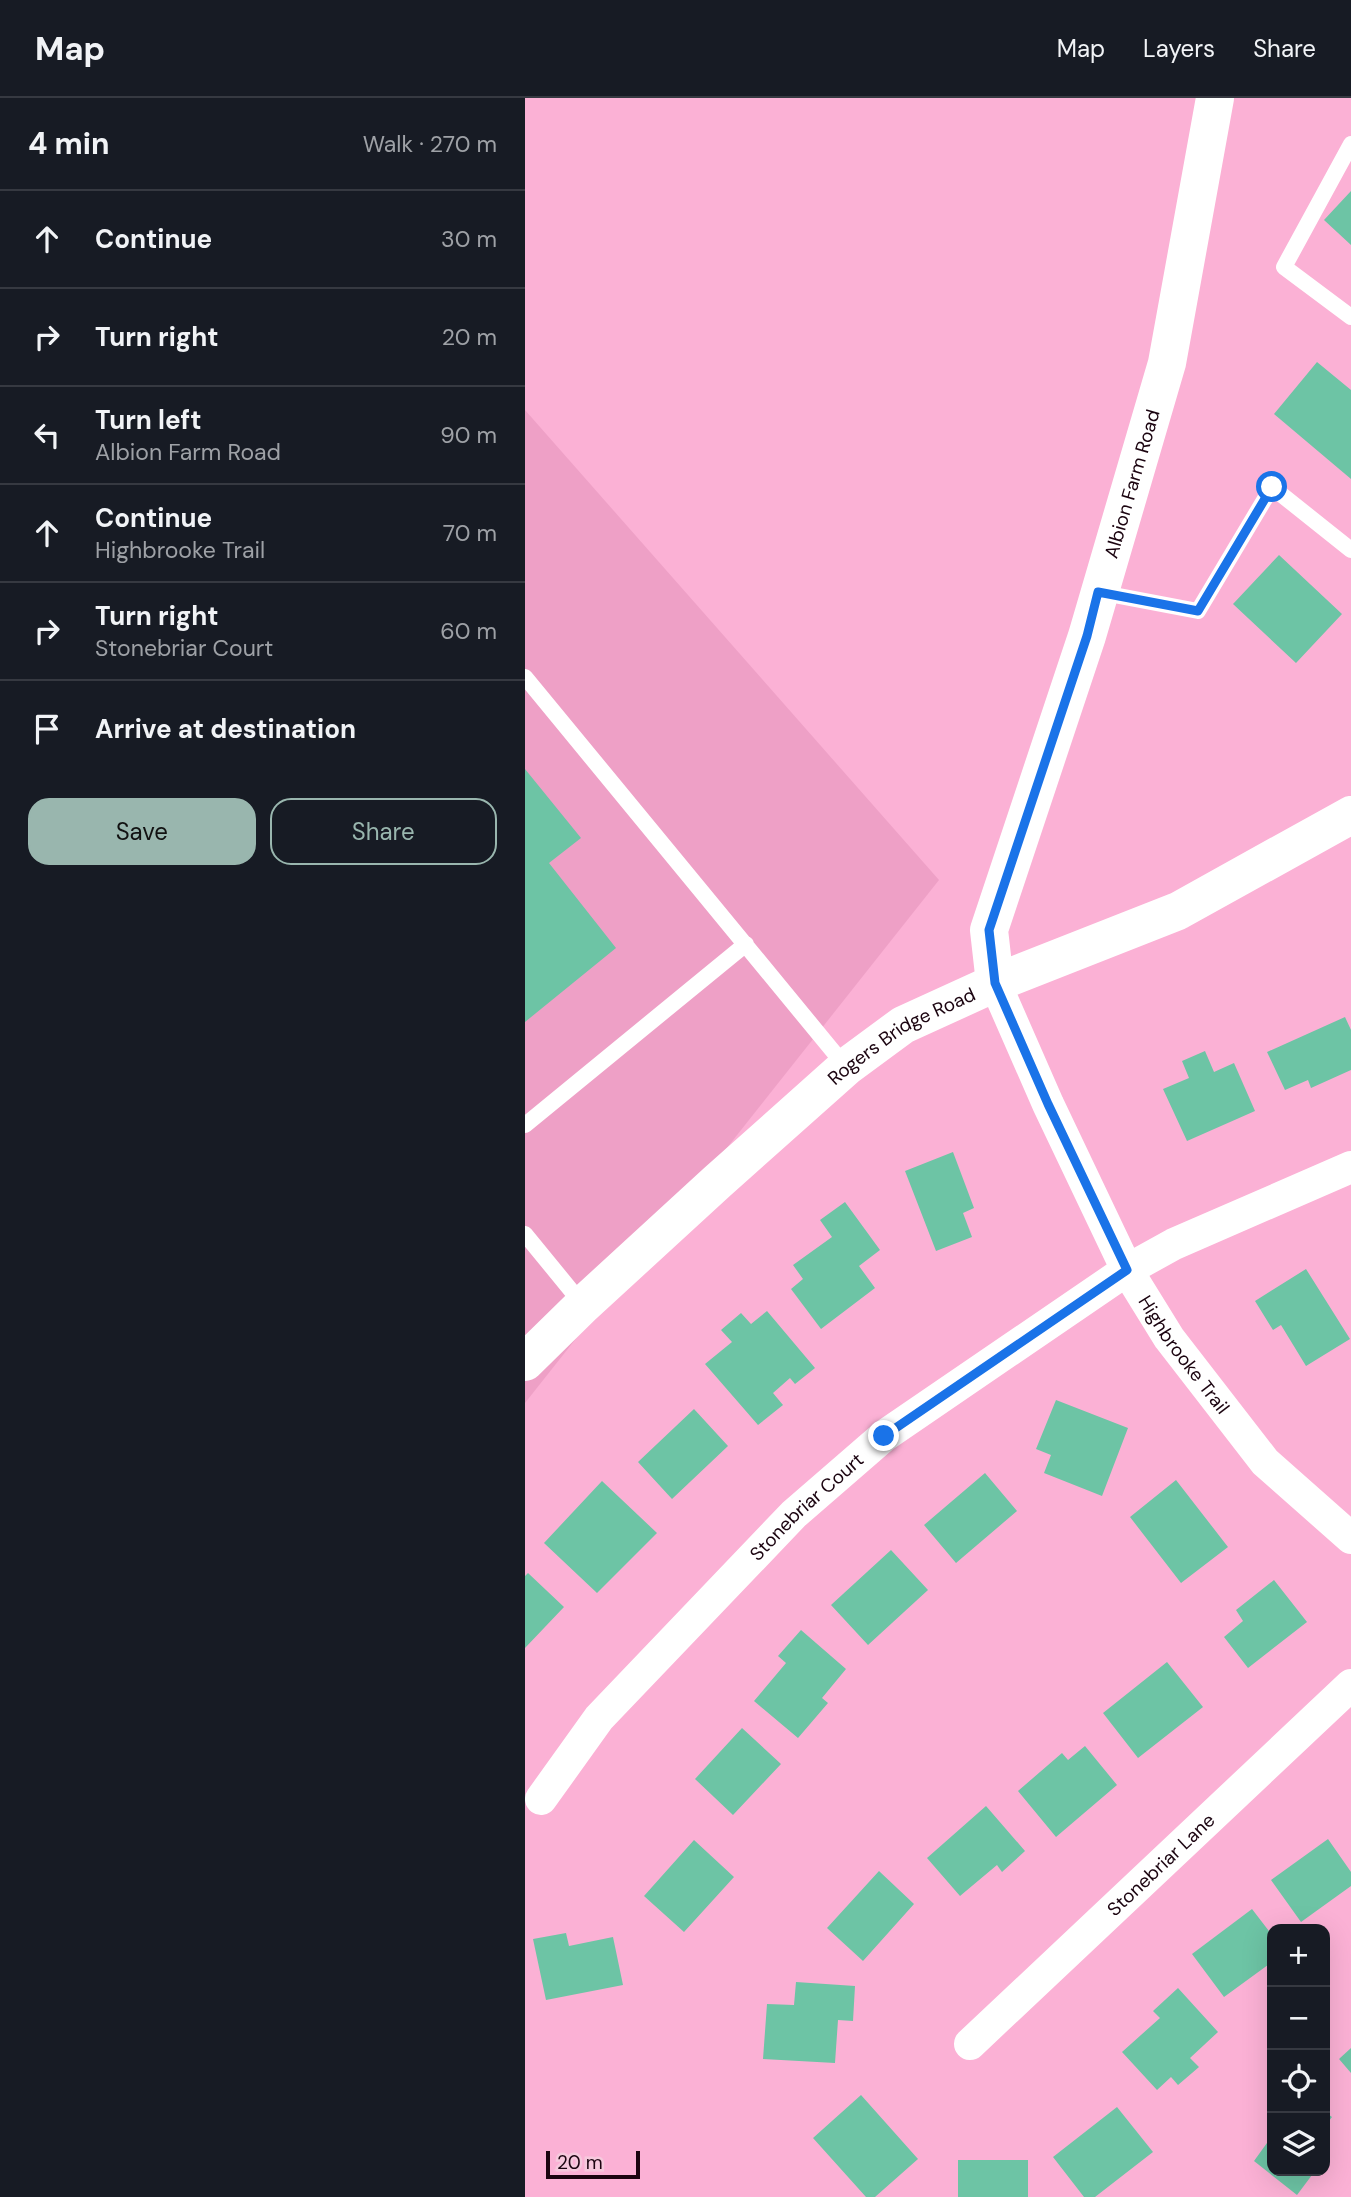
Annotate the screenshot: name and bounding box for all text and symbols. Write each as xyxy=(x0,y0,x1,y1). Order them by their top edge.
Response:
text: Map xyxy=(35,27,105,70)
text: Map xyxy=(1057,33,1105,64)
text: Layers xyxy=(1143,33,1215,64)
text: Share xyxy=(1253,33,1316,64)
text: 4 min xyxy=(28,124,110,163)
text: Walk · 270 m xyxy=(363,129,497,159)
icon: ahead xyxy=(28,220,66,258)
text: Continue xyxy=(95,222,212,256)
text: 30 m xyxy=(441,224,497,254)
icon: right xyxy=(28,318,66,356)
text: Turn right xyxy=(95,320,219,354)
text: 20 m xyxy=(442,322,497,352)
text: Turn left xyxy=(95,403,202,437)
street label: Albion Farm Road xyxy=(1099,406,1166,561)
icon: left xyxy=(28,416,66,454)
text: 90 m xyxy=(440,420,497,450)
text: Albion Farm Road xyxy=(95,437,281,467)
route start xyxy=(1256,471,1287,502)
text: Continue xyxy=(95,501,212,535)
icon: ahead xyxy=(28,514,66,552)
text: 70 m xyxy=(443,518,497,548)
text: Highbrooke Trail xyxy=(95,535,265,565)
text: Turn right xyxy=(95,599,219,633)
icon: right xyxy=(28,612,66,650)
text: 60 m xyxy=(440,616,497,646)
text: Stonebriar Court xyxy=(95,633,273,663)
icon: arrive xyxy=(28,710,66,748)
text: Arrive at destination xyxy=(95,712,356,746)
button: Save xyxy=(28,798,256,865)
button: Share xyxy=(270,798,497,865)
street label: Rogers Bridge Road xyxy=(822,982,979,1091)
street label: Highbrooke Trail xyxy=(1133,1291,1235,1419)
route end xyxy=(868,1420,899,1451)
street label: Stonebriar Court xyxy=(744,1447,869,1566)
street label: Stonebriar Lane xyxy=(1102,1808,1220,1922)
map controls xyxy=(1267,1924,1330,2176)
button: + xyxy=(1267,1924,1330,1987)
button: − xyxy=(1267,1987,1330,2050)
button: locate xyxy=(1267,2050,1330,2113)
button: layers xyxy=(1267,2113,1330,2176)
scale bar xyxy=(546,2148,641,2180)
text: 20 m xyxy=(557,2150,603,2175)

